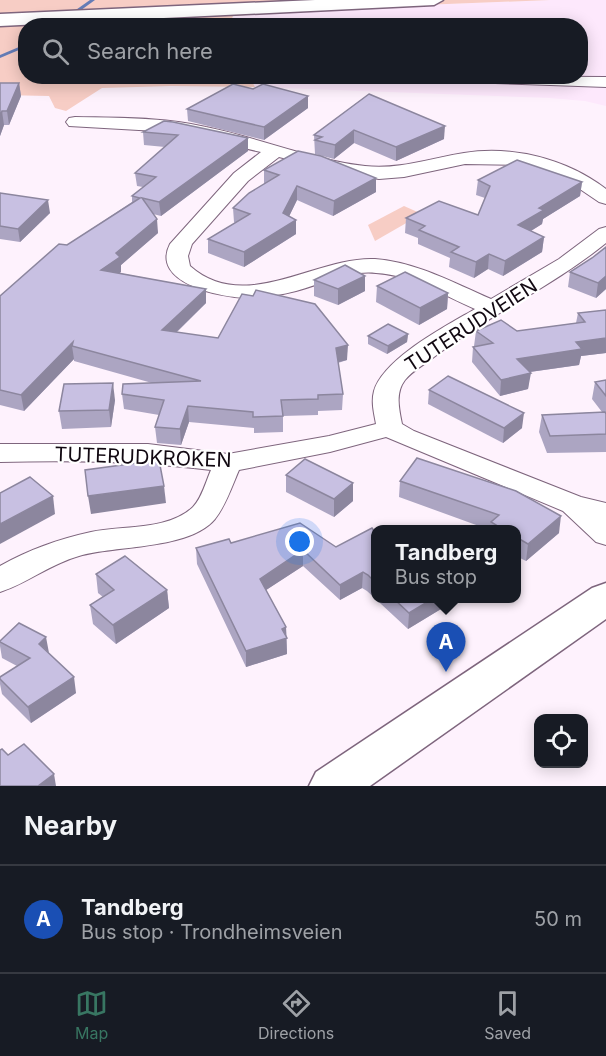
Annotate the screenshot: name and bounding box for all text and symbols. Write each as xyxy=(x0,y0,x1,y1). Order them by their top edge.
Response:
search box xyxy=(18,18,588,84)
icon: search xyxy=(39,35,72,68)
text: Search here xyxy=(87,38,213,64)
street label: TUTERUDVEIEN xyxy=(401,273,541,377)
street label: TUTERUDKROKEN xyxy=(54,442,232,472)
popup xyxy=(371,525,521,603)
your location xyxy=(285,527,314,556)
text: Tandberg xyxy=(395,539,497,565)
text: Bus stop xyxy=(395,565,477,589)
pin: A xyxy=(426,622,466,672)
map controls xyxy=(534,714,588,768)
button: locate xyxy=(534,714,588,768)
text: Nearby xyxy=(24,810,117,841)
text: Tandberg xyxy=(81,894,184,920)
text: A xyxy=(36,907,51,931)
text: 50 m xyxy=(534,907,582,931)
text: Bus stop · Trondheimsveien xyxy=(81,920,343,944)
tab: Map xyxy=(75,987,108,1043)
tab: Directions xyxy=(258,987,334,1043)
tab: Saved xyxy=(484,987,531,1043)

